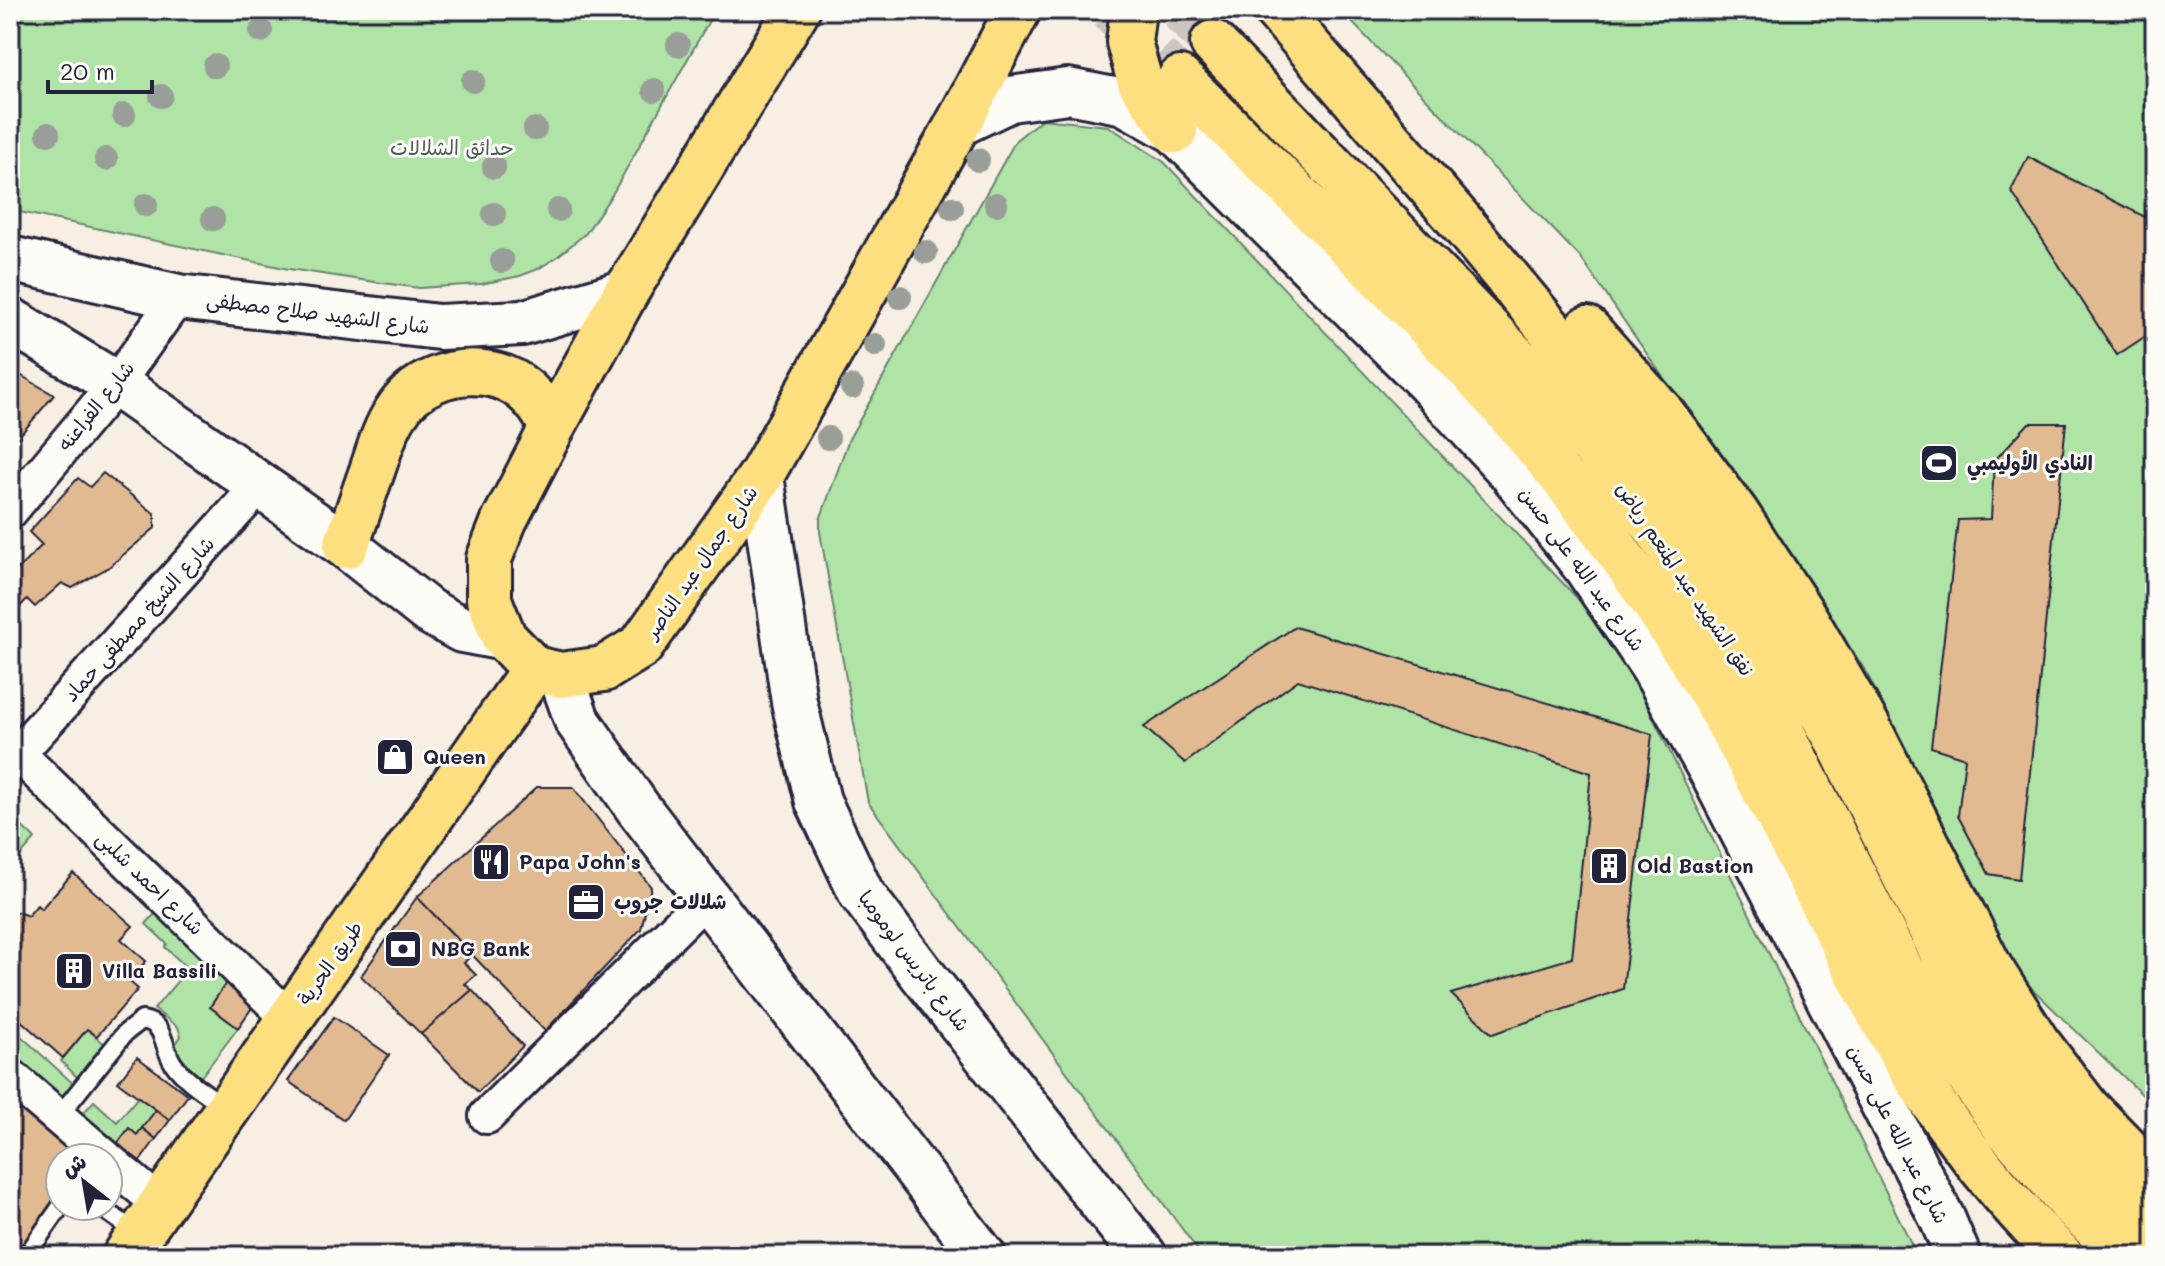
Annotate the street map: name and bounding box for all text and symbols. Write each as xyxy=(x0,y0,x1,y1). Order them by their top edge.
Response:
scale bar xyxy=(48,44,152,94)
text: 20 m xyxy=(60,55,115,86)
park label: حدائق الشلالات xyxy=(390,134,514,160)
street label: شارع الشهيد صلاح مصطفى xyxy=(205,285,431,341)
street label: شارع الفراعنه xyxy=(51,355,141,457)
sports icon: النادي الأوليمبي xyxy=(1918,442,1960,484)
place label: النادي الأوليمبي xyxy=(1967,449,2093,481)
street label: نفق الشهيد عبد المنعم رياض xyxy=(1609,476,1761,682)
street label: شارع جمال عبد الناصر xyxy=(636,480,764,646)
street label: شارع عبد الله على حسن xyxy=(1513,481,1651,657)
street label: شارع الشيخ مصطفى حماد xyxy=(57,530,221,708)
shop icon: Queen xyxy=(374,736,416,778)
place label: Queen xyxy=(423,743,486,769)
street label: شارع احمد شلبى xyxy=(90,824,210,942)
restaurant icon: Papa John's xyxy=(470,841,512,883)
building icon: Old Bastion xyxy=(1588,845,1630,887)
place label: Papa John's xyxy=(519,848,641,874)
place label: Old Bastion xyxy=(1637,852,1754,878)
office icon: شلالات جروب xyxy=(565,881,607,923)
street label: شارع باتريس لومومبا xyxy=(852,885,976,1037)
place label: شلالات جروب xyxy=(614,888,726,915)
street label: طريق الحرية xyxy=(291,915,368,1010)
bank icon: NBG Bank xyxy=(382,928,424,970)
place label: NBG Bank xyxy=(431,935,530,961)
building icon: Villa Bassili xyxy=(53,950,95,992)
place label: Villa Bassili xyxy=(102,957,217,983)
street label: شارع عبد الله على حسن xyxy=(1841,1040,1955,1228)
north arrow xyxy=(44,1142,124,1222)
text: ش xyxy=(56,1146,91,1183)

